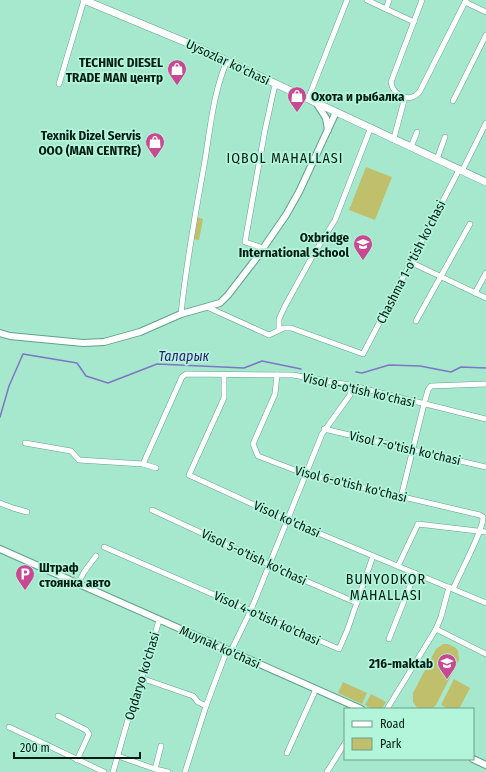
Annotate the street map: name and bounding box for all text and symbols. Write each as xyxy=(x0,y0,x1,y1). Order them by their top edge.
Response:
street label: Uysozlar ko'chasi xyxy=(184,36,272,88)
place label: TECHNIC DIESEL TRADE MAN центр xyxy=(66,55,163,85)
shop icon: TECHNIC DIESEL TRADE MAN центр xyxy=(166,58,188,86)
shop icon: Охота и рыбалка xyxy=(286,85,308,113)
place label: Охота и рыбалка xyxy=(311,89,405,104)
place label: Texnik Dizel Servis OOO (MAN CENTRE) xyxy=(38,128,141,158)
shop icon: Texnik Dizel Servis OOO (MAN CENTRE) xyxy=(144,131,166,159)
district label: IQBOL MAHALLASI xyxy=(227,150,343,167)
street label: Chashma 1-o'tish ko'chasi xyxy=(373,198,449,326)
place label: Oxbridge International School xyxy=(239,230,349,260)
school or university icon: Oxbridge International School xyxy=(352,233,374,261)
water label: Таларык xyxy=(159,348,210,365)
street label: Visol 8-o'tish ko'chasi xyxy=(301,370,417,410)
street label: Visol 7-o'tish ko'chasi xyxy=(348,428,462,468)
street label: Visol 6-o'tish ko'chasi xyxy=(293,463,409,505)
street label: Visol ko'chasi xyxy=(251,498,323,540)
street label: Visol 5-o'tish ko'chasi xyxy=(199,526,309,588)
place label: Штраф стоянка авто xyxy=(39,560,111,590)
parking icon: Штраф стоянка авто xyxy=(14,563,36,591)
district label: BUNYODKOR MAHALLASI xyxy=(346,571,426,604)
street label: Visol 4-o'tish ko'chasi xyxy=(211,588,323,648)
street label: Muynak ko'chasi xyxy=(177,622,263,672)
street label: Oqdaryo ko'chasi xyxy=(121,630,163,722)
school or university icon: 216-maktab xyxy=(436,652,458,680)
place label: 216-maktab xyxy=(368,656,433,671)
legend xyxy=(344,708,474,760)
text: Road xyxy=(380,717,405,731)
scale bar xyxy=(14,734,140,760)
text: Park xyxy=(380,737,402,751)
text: 200 m xyxy=(20,741,50,755)

